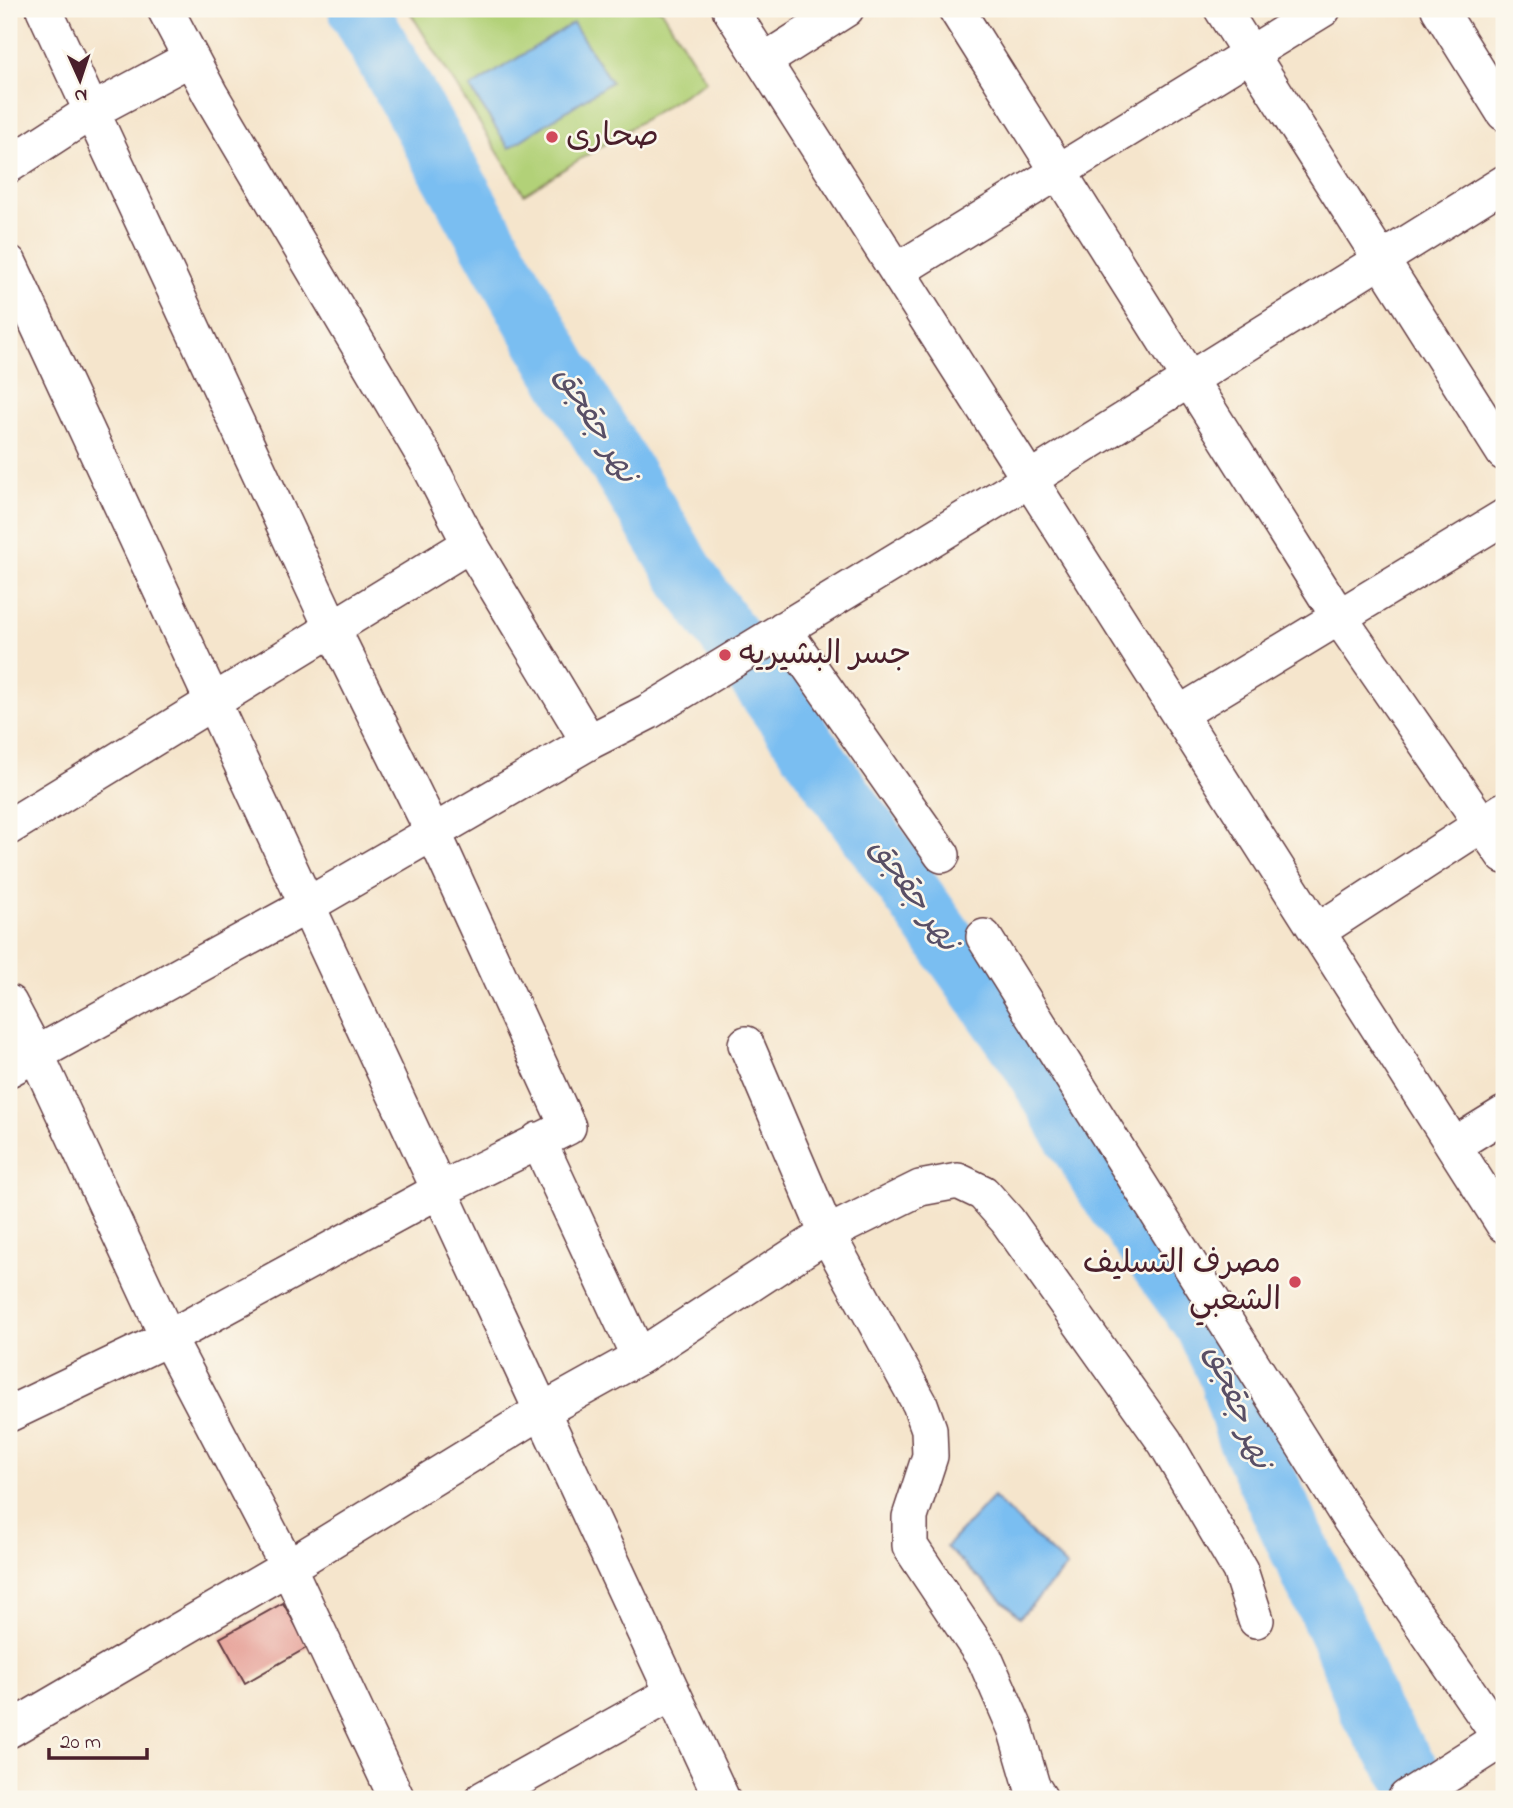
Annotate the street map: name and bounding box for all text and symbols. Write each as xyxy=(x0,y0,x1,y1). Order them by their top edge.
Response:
north arrow xyxy=(46,46,116,116)
text: N xyxy=(73,81,88,108)
place label: صحارى xyxy=(566,114,659,161)
marker: صحارى xyxy=(544,129,560,145)
water label: نهر جقجق xyxy=(541,357,651,496)
place label: جسر البشيريه xyxy=(739,632,911,679)
marker: جسر البشيريه xyxy=(717,647,733,663)
water label: نهر جقجق xyxy=(856,828,972,965)
place label: مصرف التسليف الشعبي xyxy=(1083,1241,1281,1326)
marker: مصرف التسليف الشعبي xyxy=(1287,1274,1303,1290)
water label: نهر جقجق xyxy=(1190,1338,1285,1479)
scale bar xyxy=(49,1717,147,1761)
text: 20 m xyxy=(60,1728,101,1758)

